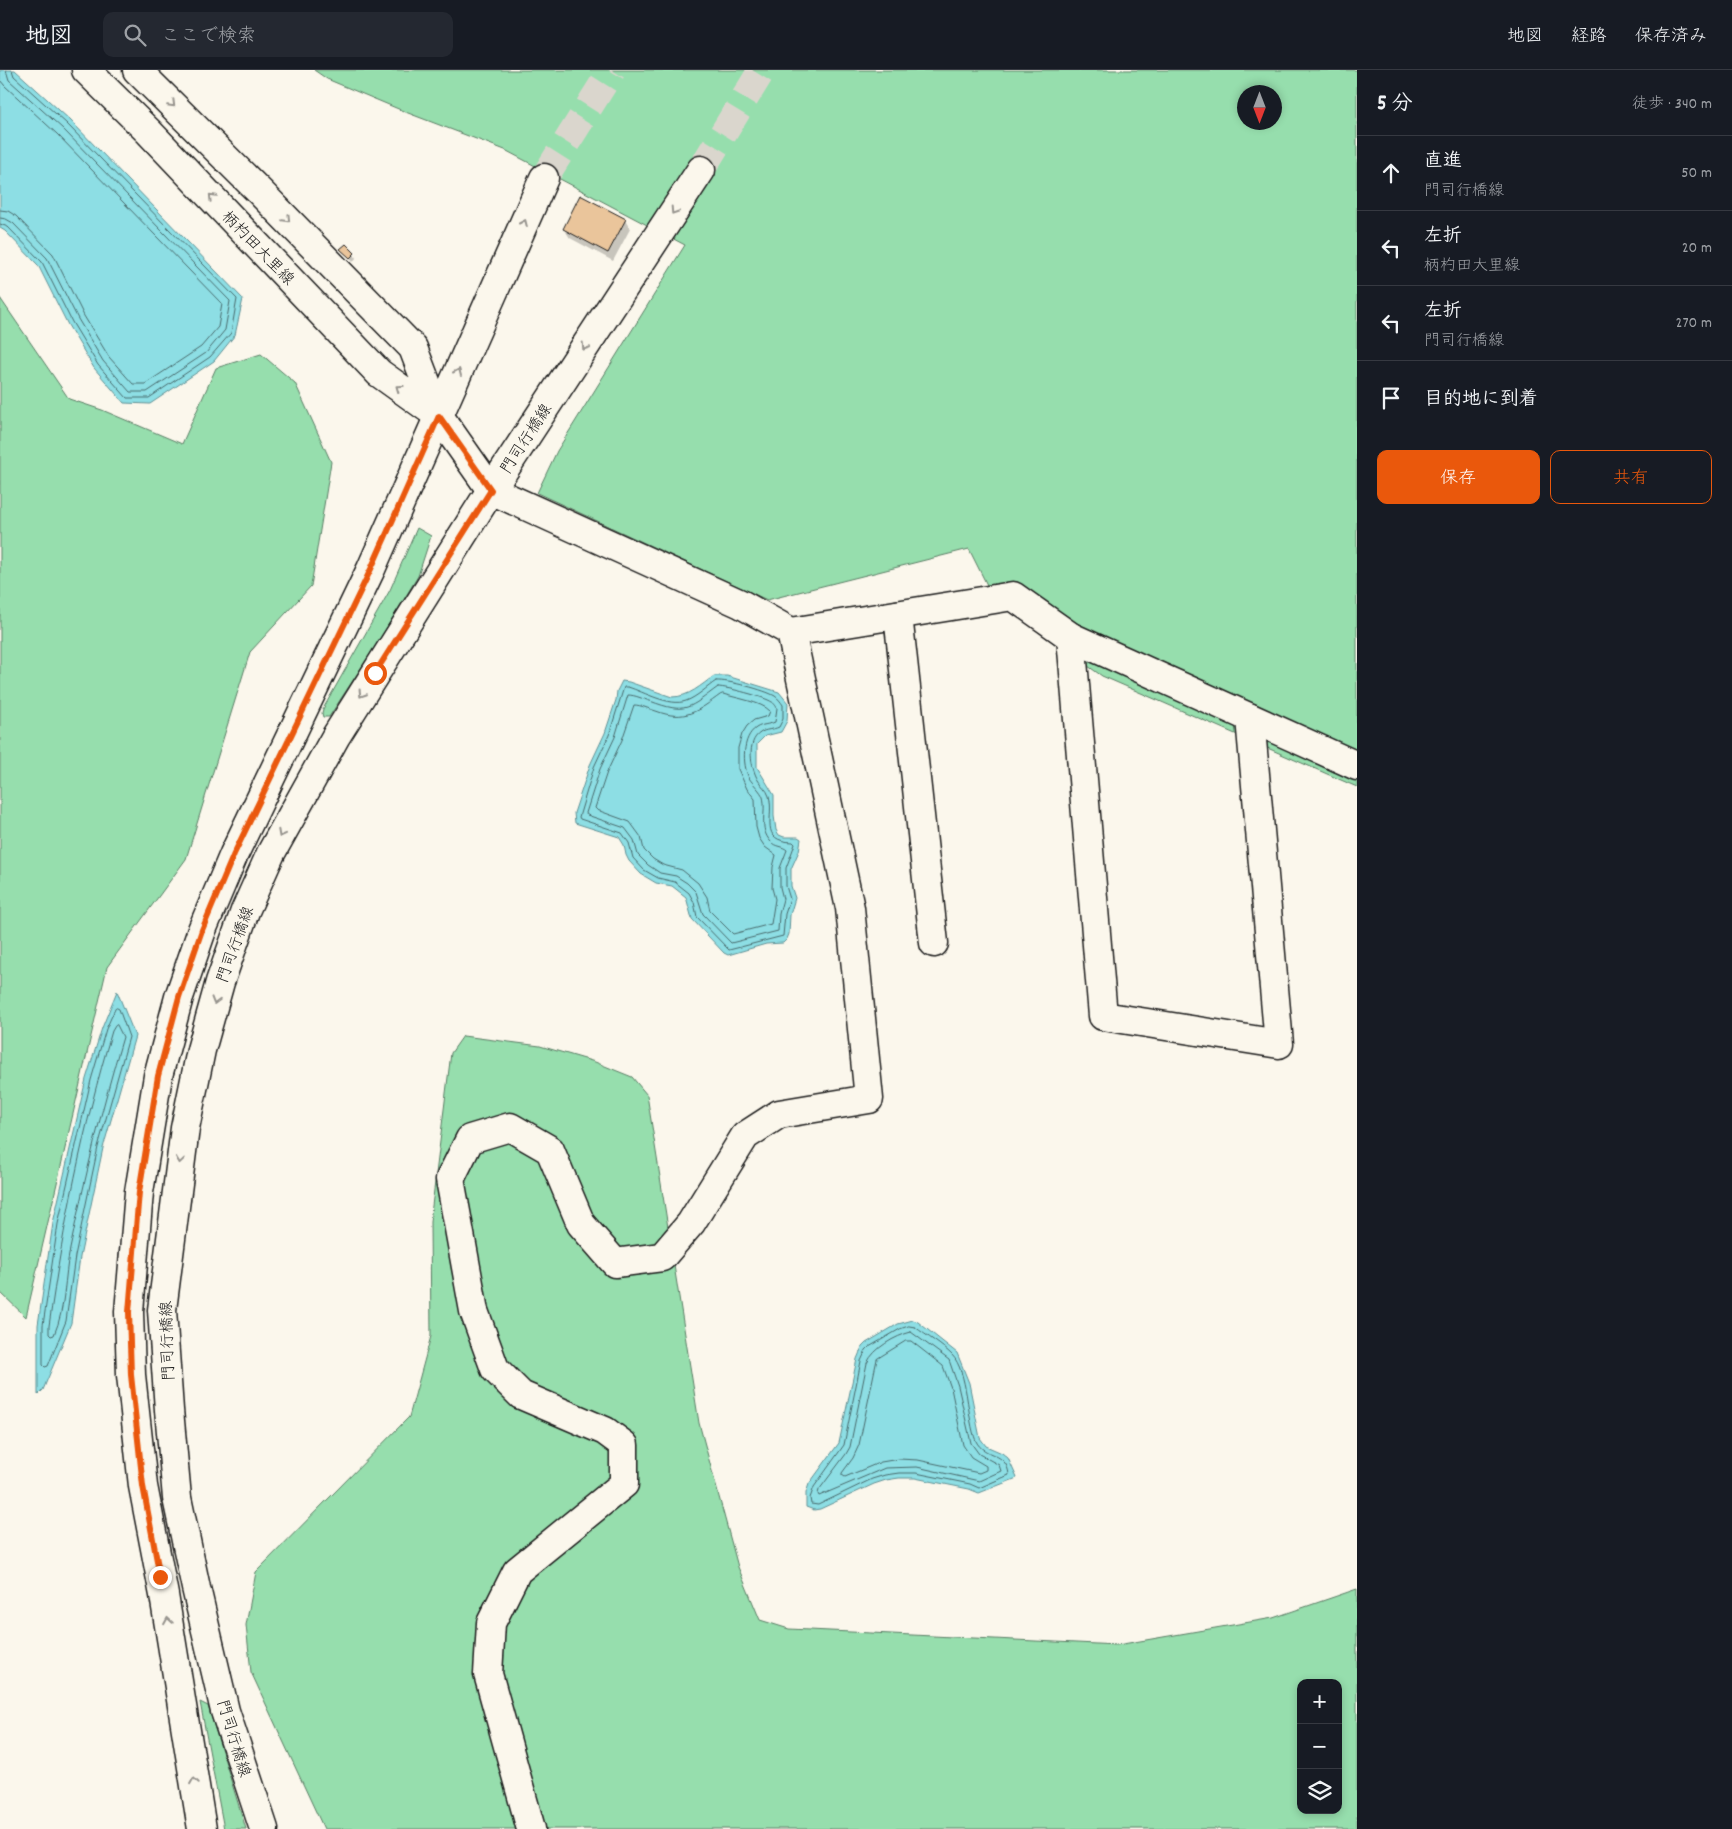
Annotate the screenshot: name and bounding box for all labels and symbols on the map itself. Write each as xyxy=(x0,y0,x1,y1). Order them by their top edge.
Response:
north arrow xyxy=(1237,85,1282,130)
one-way arrow xyxy=(166,99,175,108)
one-way arrow xyxy=(209,194,218,203)
street label: 柄杓田大里線 xyxy=(216,206,299,291)
one-way arrow xyxy=(671,206,680,215)
one-way arrow xyxy=(281,213,290,222)
one-way arrow xyxy=(518,219,529,228)
one-way arrow xyxy=(582,341,591,351)
one-way arrow xyxy=(452,368,463,377)
one-way arrow xyxy=(395,385,405,394)
street label: 門司行橋線 xyxy=(496,400,559,479)
route start xyxy=(364,662,387,685)
one-way arrow xyxy=(359,688,368,697)
one-way arrow xyxy=(277,829,287,838)
street label: 門司行橋線 xyxy=(212,903,261,986)
one-way arrow xyxy=(210,997,220,1005)
one-way arrow xyxy=(176,1156,186,1164)
street label: 門司行橋線 xyxy=(156,1301,181,1381)
route end xyxy=(149,1566,172,1589)
one-way arrow xyxy=(164,1616,174,1625)
street label: 門司行橋線 xyxy=(210,1697,255,1780)
one-way arrow xyxy=(190,1777,200,1785)

